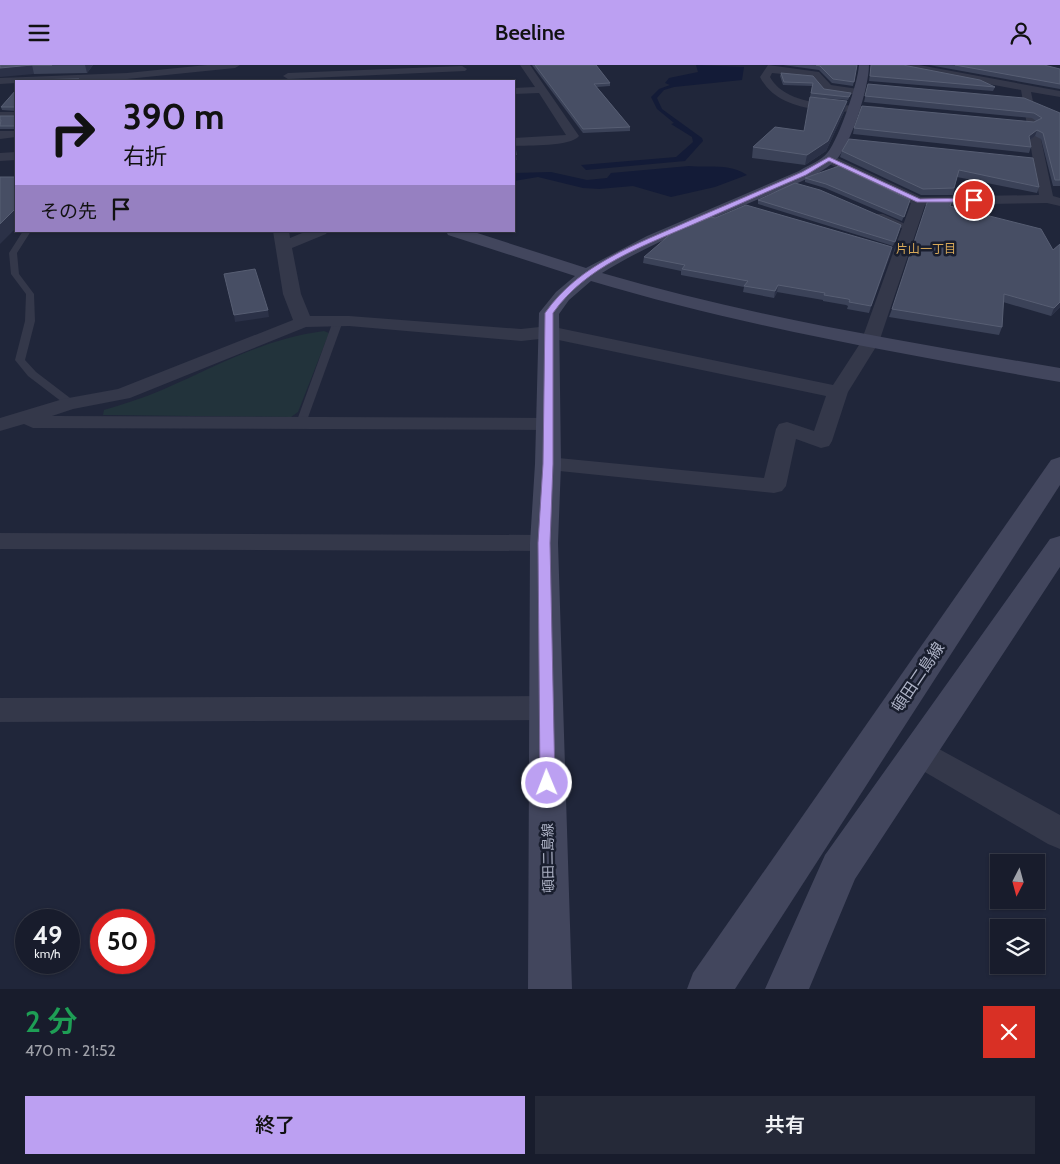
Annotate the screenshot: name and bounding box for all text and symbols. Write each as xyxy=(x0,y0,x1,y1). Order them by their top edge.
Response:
icon: menu xyxy=(25,19,53,47)
text: Beeline xyxy=(495,19,565,46)
icon: person xyxy=(1007,19,1035,47)
text: 390 m xyxy=(123,95,225,138)
icon: right xyxy=(40,100,105,165)
text: 右折 xyxy=(123,143,167,170)
pin xyxy=(953,179,995,221)
icon: arrive xyxy=(960,186,988,214)
icon: arrive xyxy=(107,195,135,223)
text: その先 xyxy=(40,200,97,223)
district label: 片山一丁目 xyxy=(896,241,956,256)
street label: 頓田二島線 xyxy=(888,639,948,715)
position arrow xyxy=(520,756,572,808)
street label: 頓田二島線 xyxy=(538,823,558,893)
north arrow xyxy=(990,854,1045,909)
map controls xyxy=(990,854,1045,974)
speed limit sign: 50 xyxy=(90,909,155,974)
button: layers xyxy=(990,919,1045,974)
text: 49 xyxy=(33,920,62,950)
text: km/h xyxy=(34,946,61,961)
text: 2 分 xyxy=(25,1003,78,1040)
button: close xyxy=(983,1006,1035,1058)
text: 470 m · 21:52 xyxy=(25,1041,116,1060)
button: 終了 xyxy=(25,1096,525,1154)
button: 共有 xyxy=(535,1096,1035,1154)

